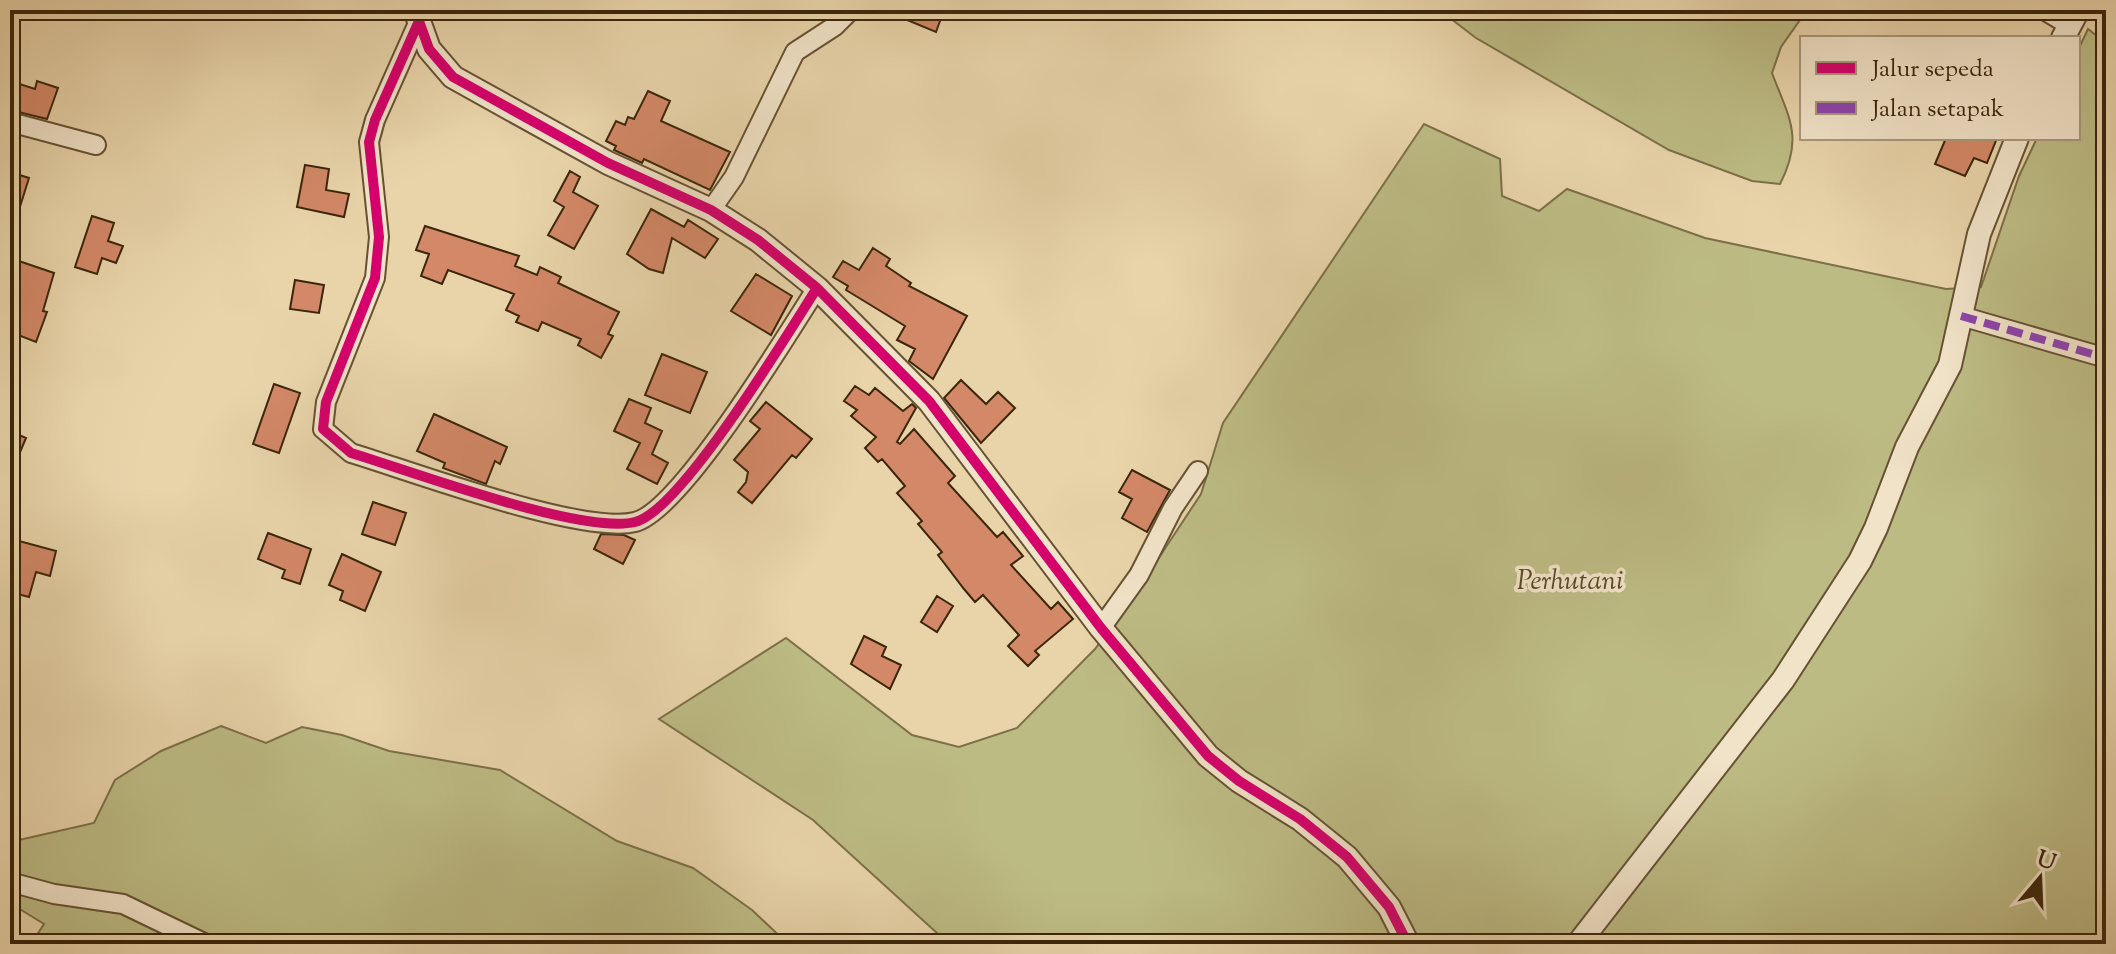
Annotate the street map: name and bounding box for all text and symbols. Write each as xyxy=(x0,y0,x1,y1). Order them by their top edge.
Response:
legend xyxy=(1800,36,2080,140)
text: Jalur sepeda xyxy=(1870,53,1994,87)
text: Jalan setapak xyxy=(1870,93,2004,127)
park label: Perhutani xyxy=(1517,562,1623,602)
north arrow xyxy=(2000,838,2080,918)
text: U xyxy=(2032,844,2059,880)

